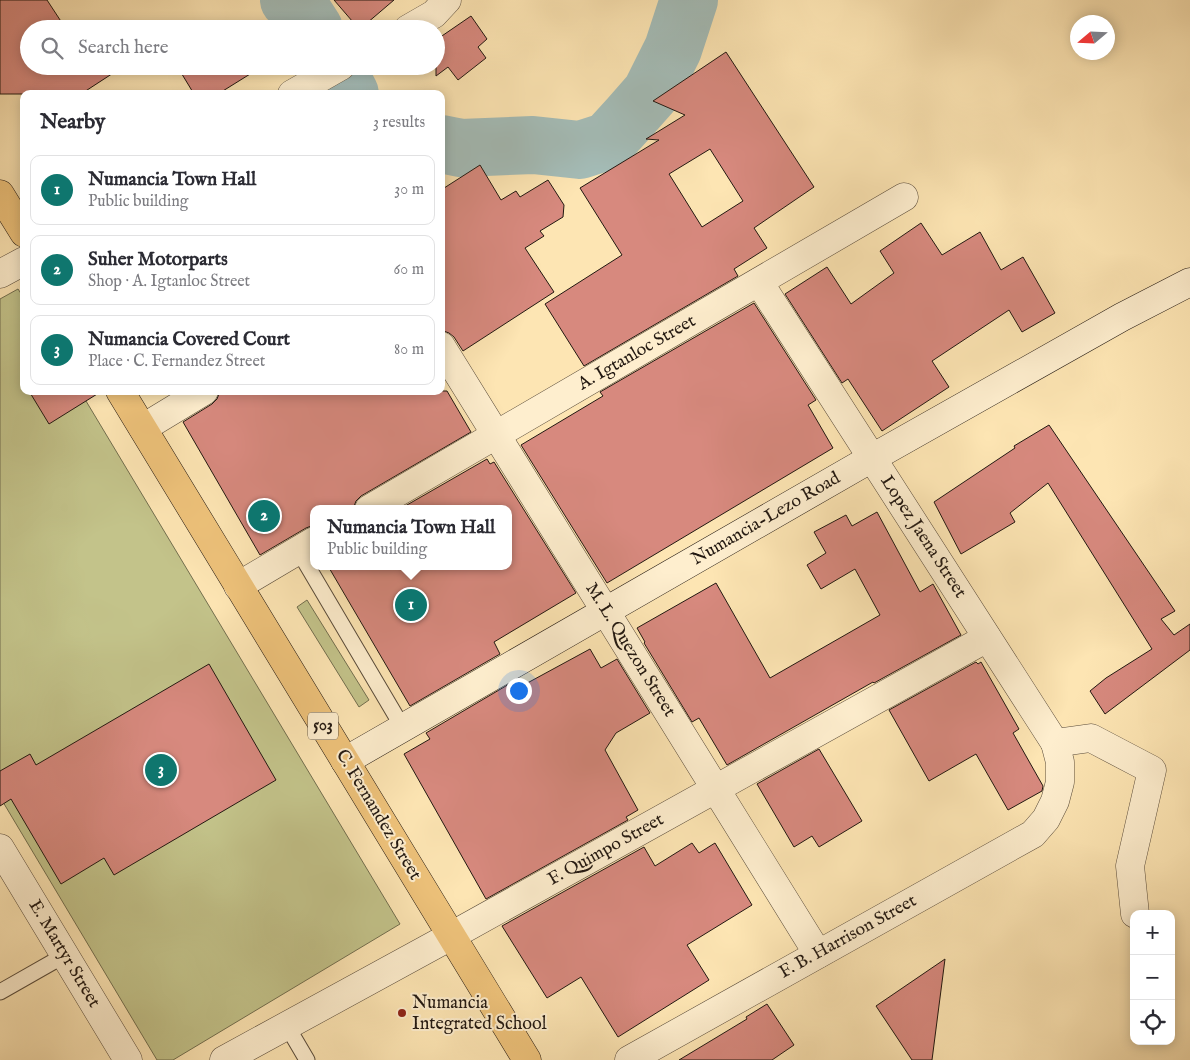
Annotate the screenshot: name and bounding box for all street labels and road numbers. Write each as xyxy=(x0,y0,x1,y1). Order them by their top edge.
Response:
street label: A. Igtanloc Street xyxy=(573,310,700,397)
street label: Numancia-Lezo Road xyxy=(687,467,845,571)
street label: Lopez Jaena Street xyxy=(875,471,971,603)
street label: M. L. Quezon Street xyxy=(579,579,681,721)
road number: 503 xyxy=(308,712,338,739)
street label: C. Fernandez Street xyxy=(330,745,426,885)
street label: F. Quimpo Street xyxy=(544,809,668,891)
street label: F. B. Harrison Street xyxy=(775,890,921,984)
street label: E. Martyr Street xyxy=(23,896,105,1012)

